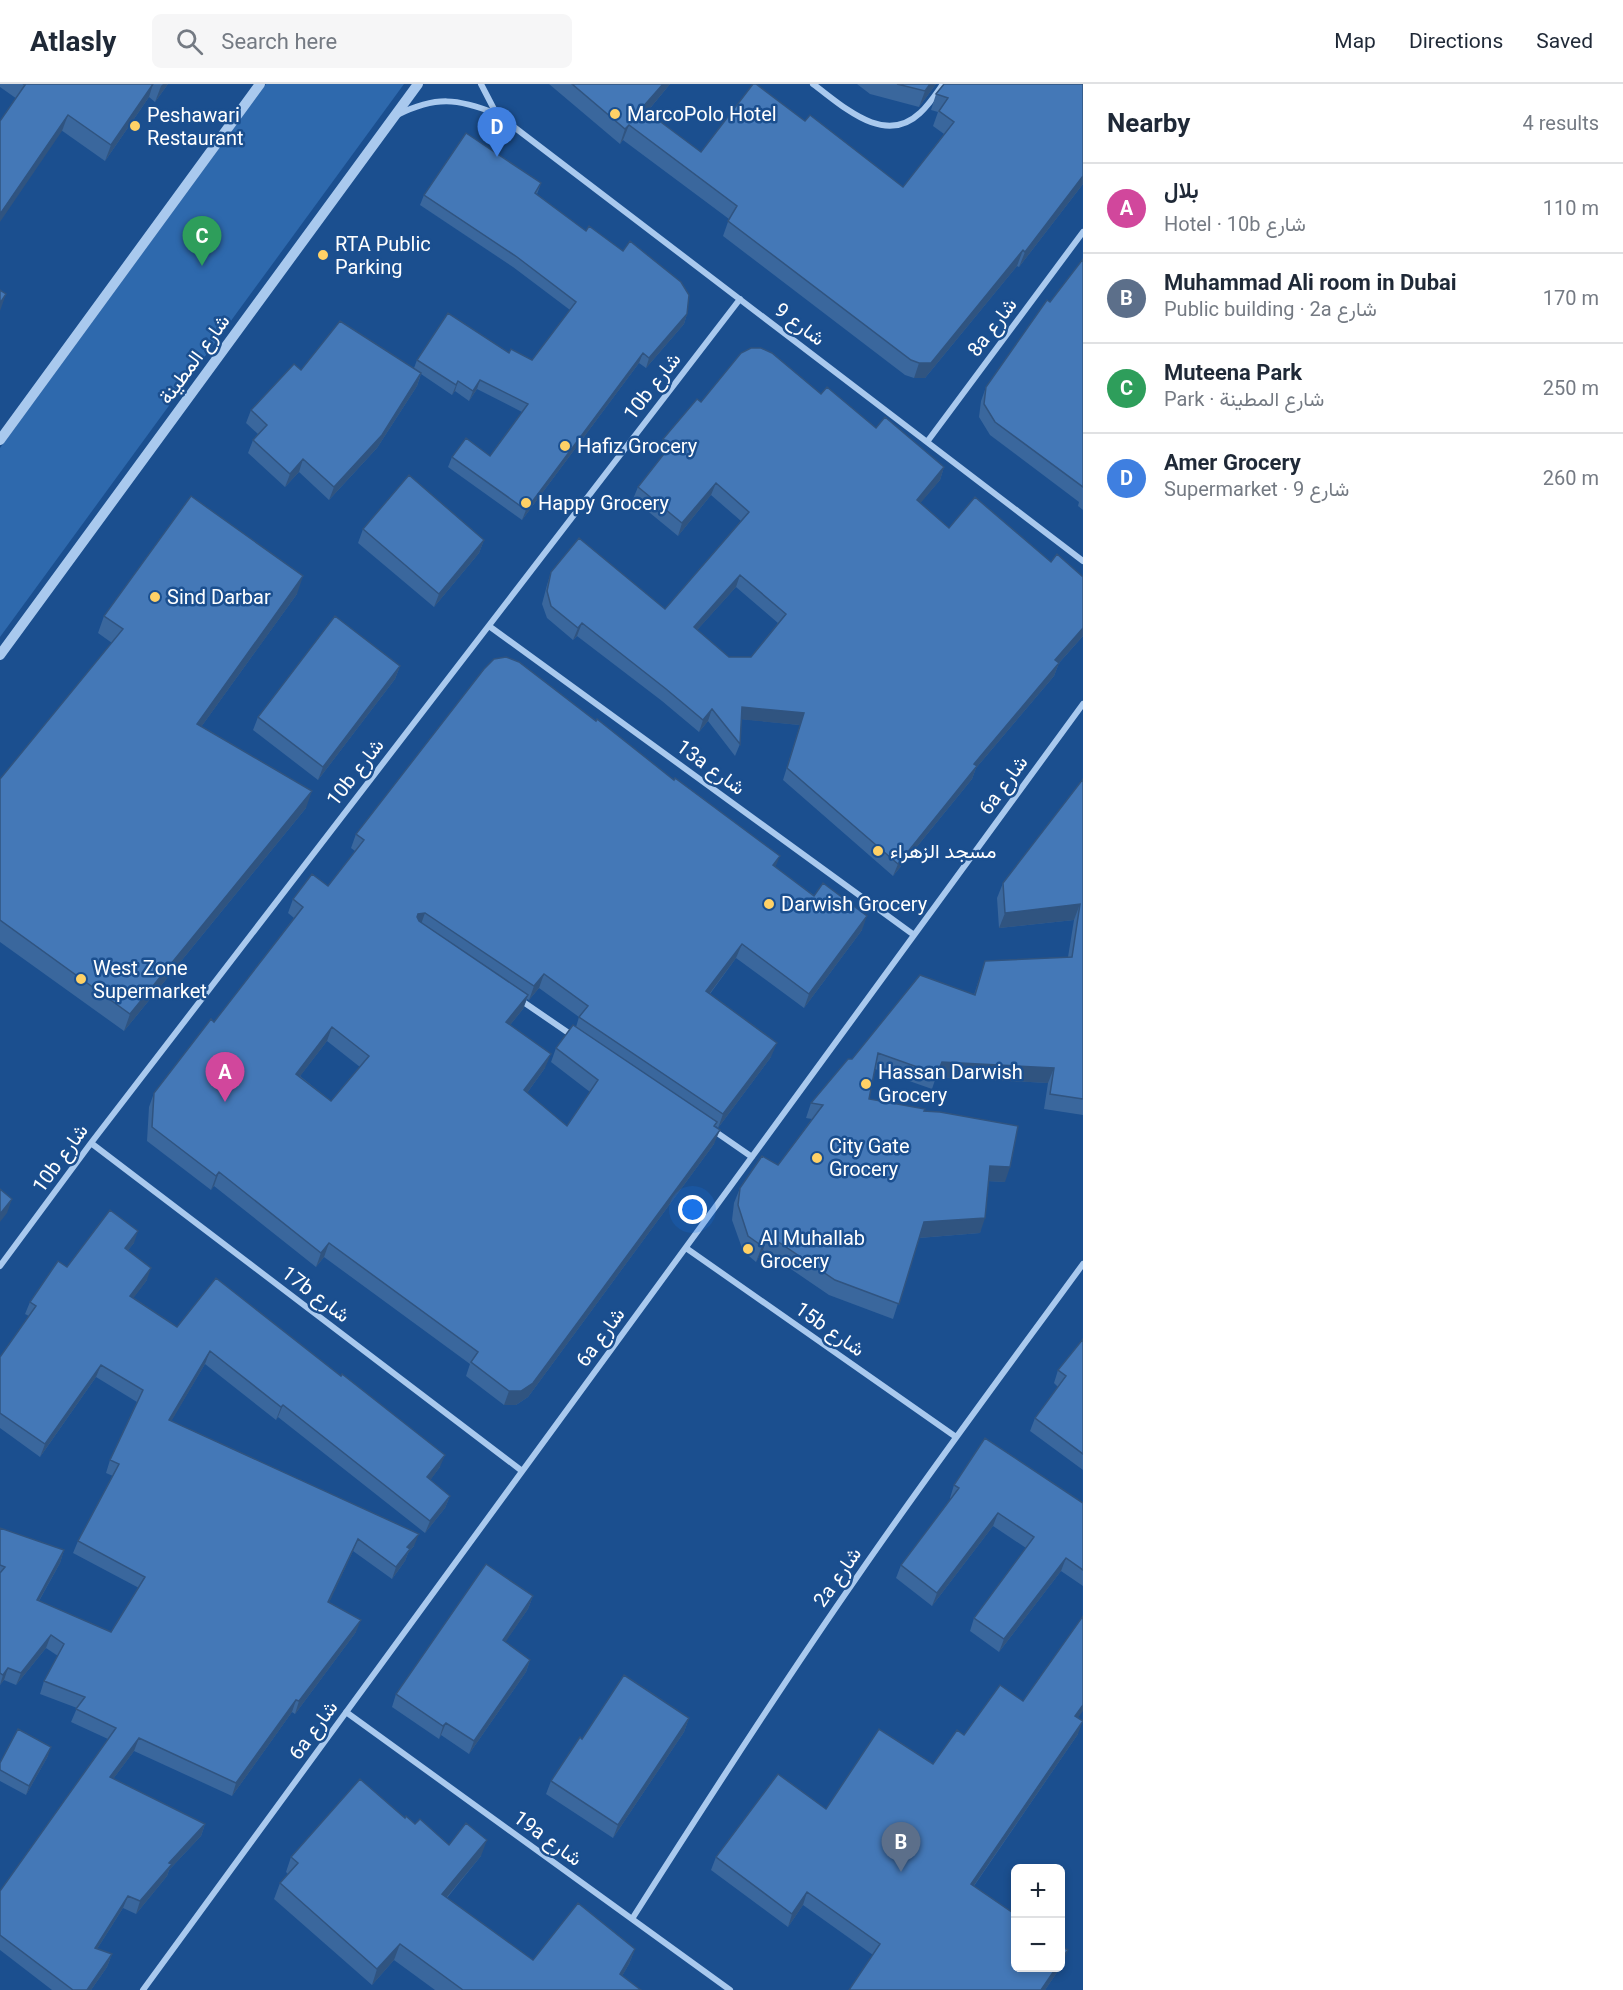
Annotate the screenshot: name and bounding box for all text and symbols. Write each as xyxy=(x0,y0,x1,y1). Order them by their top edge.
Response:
search box xyxy=(152,14,572,68)
text: Atlasly xyxy=(30,25,116,58)
icon: search xyxy=(173,25,206,58)
text: Search here xyxy=(221,29,337,54)
text: Map xyxy=(1334,29,1376,53)
text: Directions xyxy=(1409,29,1503,53)
text: Saved xyxy=(1536,29,1593,53)
place label: MarcoPolo Hotel xyxy=(627,102,777,126)
place label: Peshawari Restaurant xyxy=(147,103,244,150)
pin: D xyxy=(478,107,516,157)
marker: MarcoPolo Hotel xyxy=(608,107,622,121)
text: Nearby xyxy=(1107,108,1190,138)
text: 4 results xyxy=(1523,111,1599,135)
marker: Peshawari Restaurant xyxy=(128,119,142,133)
text: بلال xyxy=(1164,178,1199,203)
text: A xyxy=(1120,196,1133,220)
text: 110 m xyxy=(1543,196,1599,220)
text: Hotel · 10b شارع xyxy=(1164,212,1306,236)
pin: C xyxy=(182,216,222,266)
place label: RTA Public Parking xyxy=(335,232,431,279)
marker: RTA Public Parking xyxy=(316,248,330,262)
text: Muhammad Ali room in Dubai xyxy=(1164,270,1457,295)
text: B xyxy=(1120,286,1133,310)
text: 170 m xyxy=(1543,286,1599,310)
street label: 8a شارع xyxy=(962,293,1023,362)
street label: شارع 9 xyxy=(769,297,830,352)
text: Public building · 2a شارع xyxy=(1164,297,1377,321)
street label: شارع المطينة xyxy=(153,310,236,410)
street label: 10b شارع xyxy=(618,348,687,426)
text: Muteena Park xyxy=(1164,360,1302,385)
text: C xyxy=(1120,376,1133,400)
text: 250 m xyxy=(1543,376,1599,400)
text: Park · شارع المطينة xyxy=(1164,387,1324,411)
place label: Hafiz Grocery xyxy=(577,434,698,458)
marker: Hafiz Grocery xyxy=(558,439,572,453)
text: Amer Grocery xyxy=(1164,450,1301,475)
text: D xyxy=(1120,466,1133,490)
text: 260 m xyxy=(1543,466,1599,490)
text: Supermarket · شارع 9 xyxy=(1164,477,1349,501)
place label: Happy Grocery xyxy=(538,491,670,515)
marker: Happy Grocery xyxy=(519,496,533,510)
place label: Sind Darbar xyxy=(167,585,271,609)
marker: Sind Darbar xyxy=(148,590,162,604)
street label: 10b شارع xyxy=(321,734,390,812)
street label: 13a شارع xyxy=(671,734,750,801)
street label: 6a شارع xyxy=(974,751,1034,820)
place label: مسجد الزهراء xyxy=(890,839,996,864)
marker: مسجد الزهراء xyxy=(871,844,885,858)
place label: Darwish Grocery xyxy=(781,892,928,916)
marker: Darwish Grocery xyxy=(762,897,776,911)
place label: West Zone Supermarket xyxy=(93,956,207,1003)
marker: West Zone Supermarket xyxy=(74,972,88,986)
pin: A xyxy=(206,1052,244,1102)
place label: Hassan Darwish Grocery xyxy=(878,1060,1023,1107)
marker: Hassan Darwish Grocery xyxy=(859,1077,873,1091)
street label: 10b شارع xyxy=(27,1119,95,1198)
place label: City Gate Grocery xyxy=(829,1134,910,1181)
marker: City Gate Grocery xyxy=(810,1151,824,1165)
your location xyxy=(678,1195,707,1224)
place label: Al Muhallab Grocery xyxy=(760,1226,865,1273)
marker: Al Muhallab Grocery xyxy=(741,1242,755,1256)
street label: 17b شارع xyxy=(276,1261,355,1329)
street label: 15b شارع xyxy=(790,1297,869,1363)
street label: 6a شارع xyxy=(571,1303,631,1372)
street label: 2a شارع xyxy=(808,1543,868,1613)
street label: 6a شارع xyxy=(284,1696,344,1765)
street label: 19a شارع xyxy=(508,1805,587,1872)
pin: B xyxy=(882,1822,920,1872)
map controls xyxy=(1011,1864,1065,1972)
button: + xyxy=(1011,1864,1065,1918)
button: − xyxy=(1011,1918,1065,1972)

